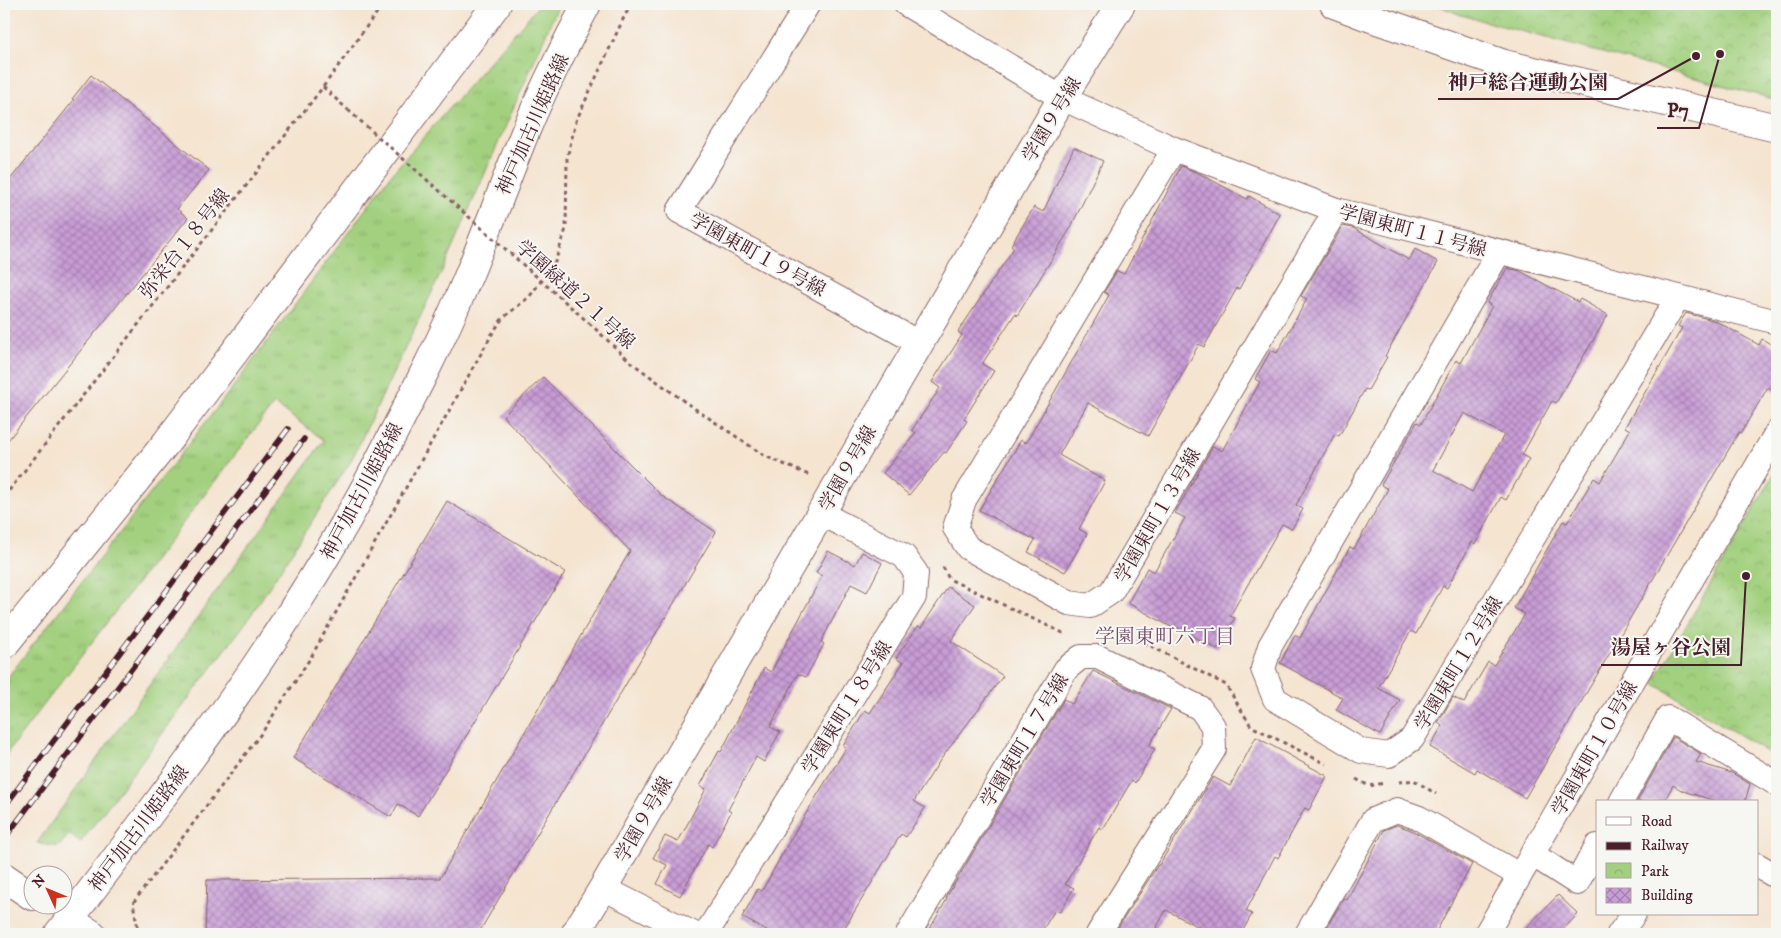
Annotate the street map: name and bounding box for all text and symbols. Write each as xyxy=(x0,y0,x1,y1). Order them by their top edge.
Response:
street label: 神戸加古川姫路線 xyxy=(492,50,575,199)
callout: 神戸総合運動公園 xyxy=(1438,64,1618,99)
text: 神戸総合運動公園 xyxy=(1448,71,1608,96)
street label: 学園９号線 xyxy=(1018,73,1087,166)
callout: P7 xyxy=(1657,93,1699,128)
text: P7 xyxy=(1667,99,1689,124)
street label: 弥栄台１８号線 xyxy=(135,184,235,303)
street label: 学園東町１１号線 xyxy=(1336,201,1489,262)
street label: 学園東町１９号線 xyxy=(685,208,829,302)
street label: 学園緑道２１号線 xyxy=(511,236,639,355)
street label: 神戸加古川姫路線 xyxy=(316,419,408,564)
street label: 学園９号線 xyxy=(815,422,882,516)
street label: 学園東町１３号線 xyxy=(1110,444,1206,587)
street label: 学園東町１２号線 xyxy=(1410,593,1508,735)
district label: 学園東町六丁目 xyxy=(1095,625,1235,650)
callout: 湯屋ヶ谷公園 xyxy=(1601,630,1741,665)
text: 湯屋ヶ谷公園 xyxy=(1611,636,1731,661)
street label: 学園東町１８号線 xyxy=(797,637,897,778)
street label: 学園東町１７号線 xyxy=(976,670,1074,812)
street label: 学園東町１０号線 xyxy=(1547,677,1643,820)
street label: 神戸加古川姫路線 xyxy=(84,761,194,897)
street label: 学園９号線 xyxy=(611,773,678,867)
legend xyxy=(1596,800,1758,916)
text: Road xyxy=(1641,812,1673,831)
text: Railway xyxy=(1641,836,1689,855)
text: Park xyxy=(1641,862,1670,881)
north arrow xyxy=(22,866,72,916)
text: N xyxy=(29,871,50,892)
text: Building xyxy=(1641,886,1693,905)

